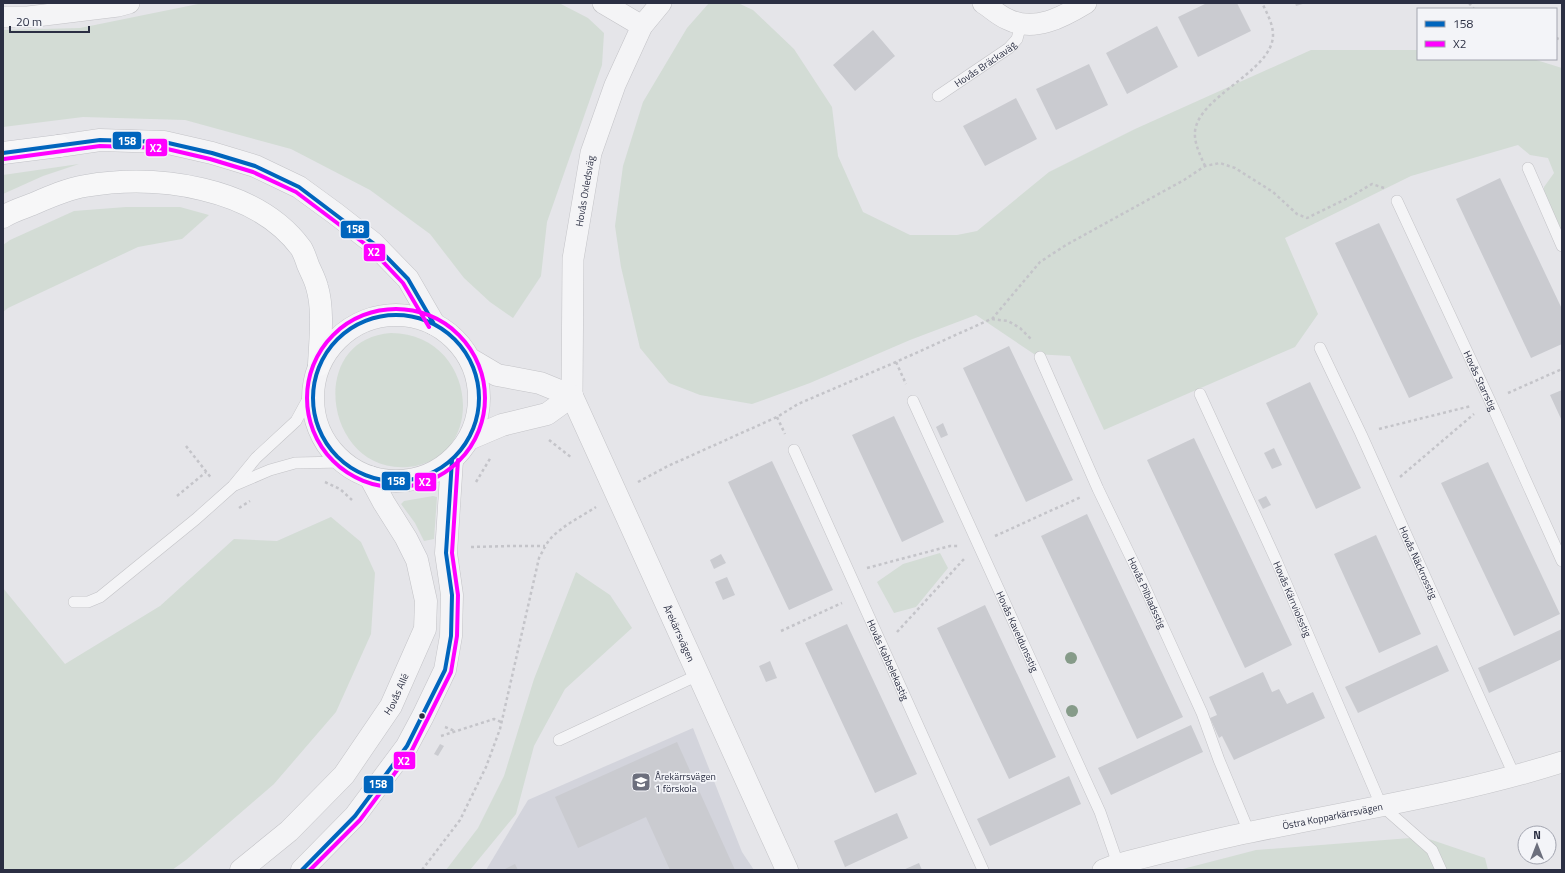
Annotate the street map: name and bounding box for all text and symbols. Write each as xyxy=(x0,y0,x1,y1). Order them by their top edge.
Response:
scale bar xyxy=(10,8,89,34)
legend xyxy=(1417,8,1557,60)
text: 20 m xyxy=(16,12,42,31)
text: 158 xyxy=(1453,14,1473,33)
text: X2 xyxy=(1453,34,1466,53)
street label: Hovås Bräckaväg xyxy=(951,37,1020,90)
line badge: 158 xyxy=(112,131,142,150)
text: 158 xyxy=(118,133,136,149)
line badge: X2 xyxy=(145,138,168,157)
text: X2 xyxy=(150,140,162,156)
street label: Hovås Oxledsväg xyxy=(571,154,598,228)
line badge: 158 xyxy=(340,220,370,239)
text: 158 xyxy=(346,221,364,237)
line badge: X2 xyxy=(363,243,386,262)
text: X2 xyxy=(368,244,380,260)
street label: Hovås Starrstig xyxy=(1460,348,1501,413)
line badge: 158 xyxy=(381,471,411,491)
line badge: X2 xyxy=(414,472,437,492)
text: 158 xyxy=(387,473,405,489)
text: X2 xyxy=(419,474,431,490)
street label: Hovås Näckrosstig xyxy=(1396,524,1442,601)
street label: Hovås Pilbladsstig xyxy=(1124,554,1170,631)
street label: Hovås Kärrviolsstig xyxy=(1270,559,1316,639)
street label: Hovås Kaveldunsstig xyxy=(993,588,1043,674)
street label: Årekärrsvägen xyxy=(660,602,699,664)
street label: Hovås Kabbelekastig xyxy=(864,617,913,703)
street label: Hovås Allé xyxy=(380,671,412,718)
unlabelled marker xyxy=(417,711,427,721)
line badge: X2 xyxy=(393,751,416,770)
text: X2 xyxy=(398,753,410,769)
place label: Årekärrsvägen 1 förskola xyxy=(655,769,716,796)
school or university icon: Årekärrsvägen 1 förskola xyxy=(630,771,652,793)
line badge: 158 xyxy=(363,775,394,794)
text: 158 xyxy=(369,776,387,792)
street label: Östra Kopparkärrsvägen xyxy=(1281,798,1384,833)
north arrow xyxy=(1517,825,1557,865)
text: N xyxy=(1533,827,1541,843)

